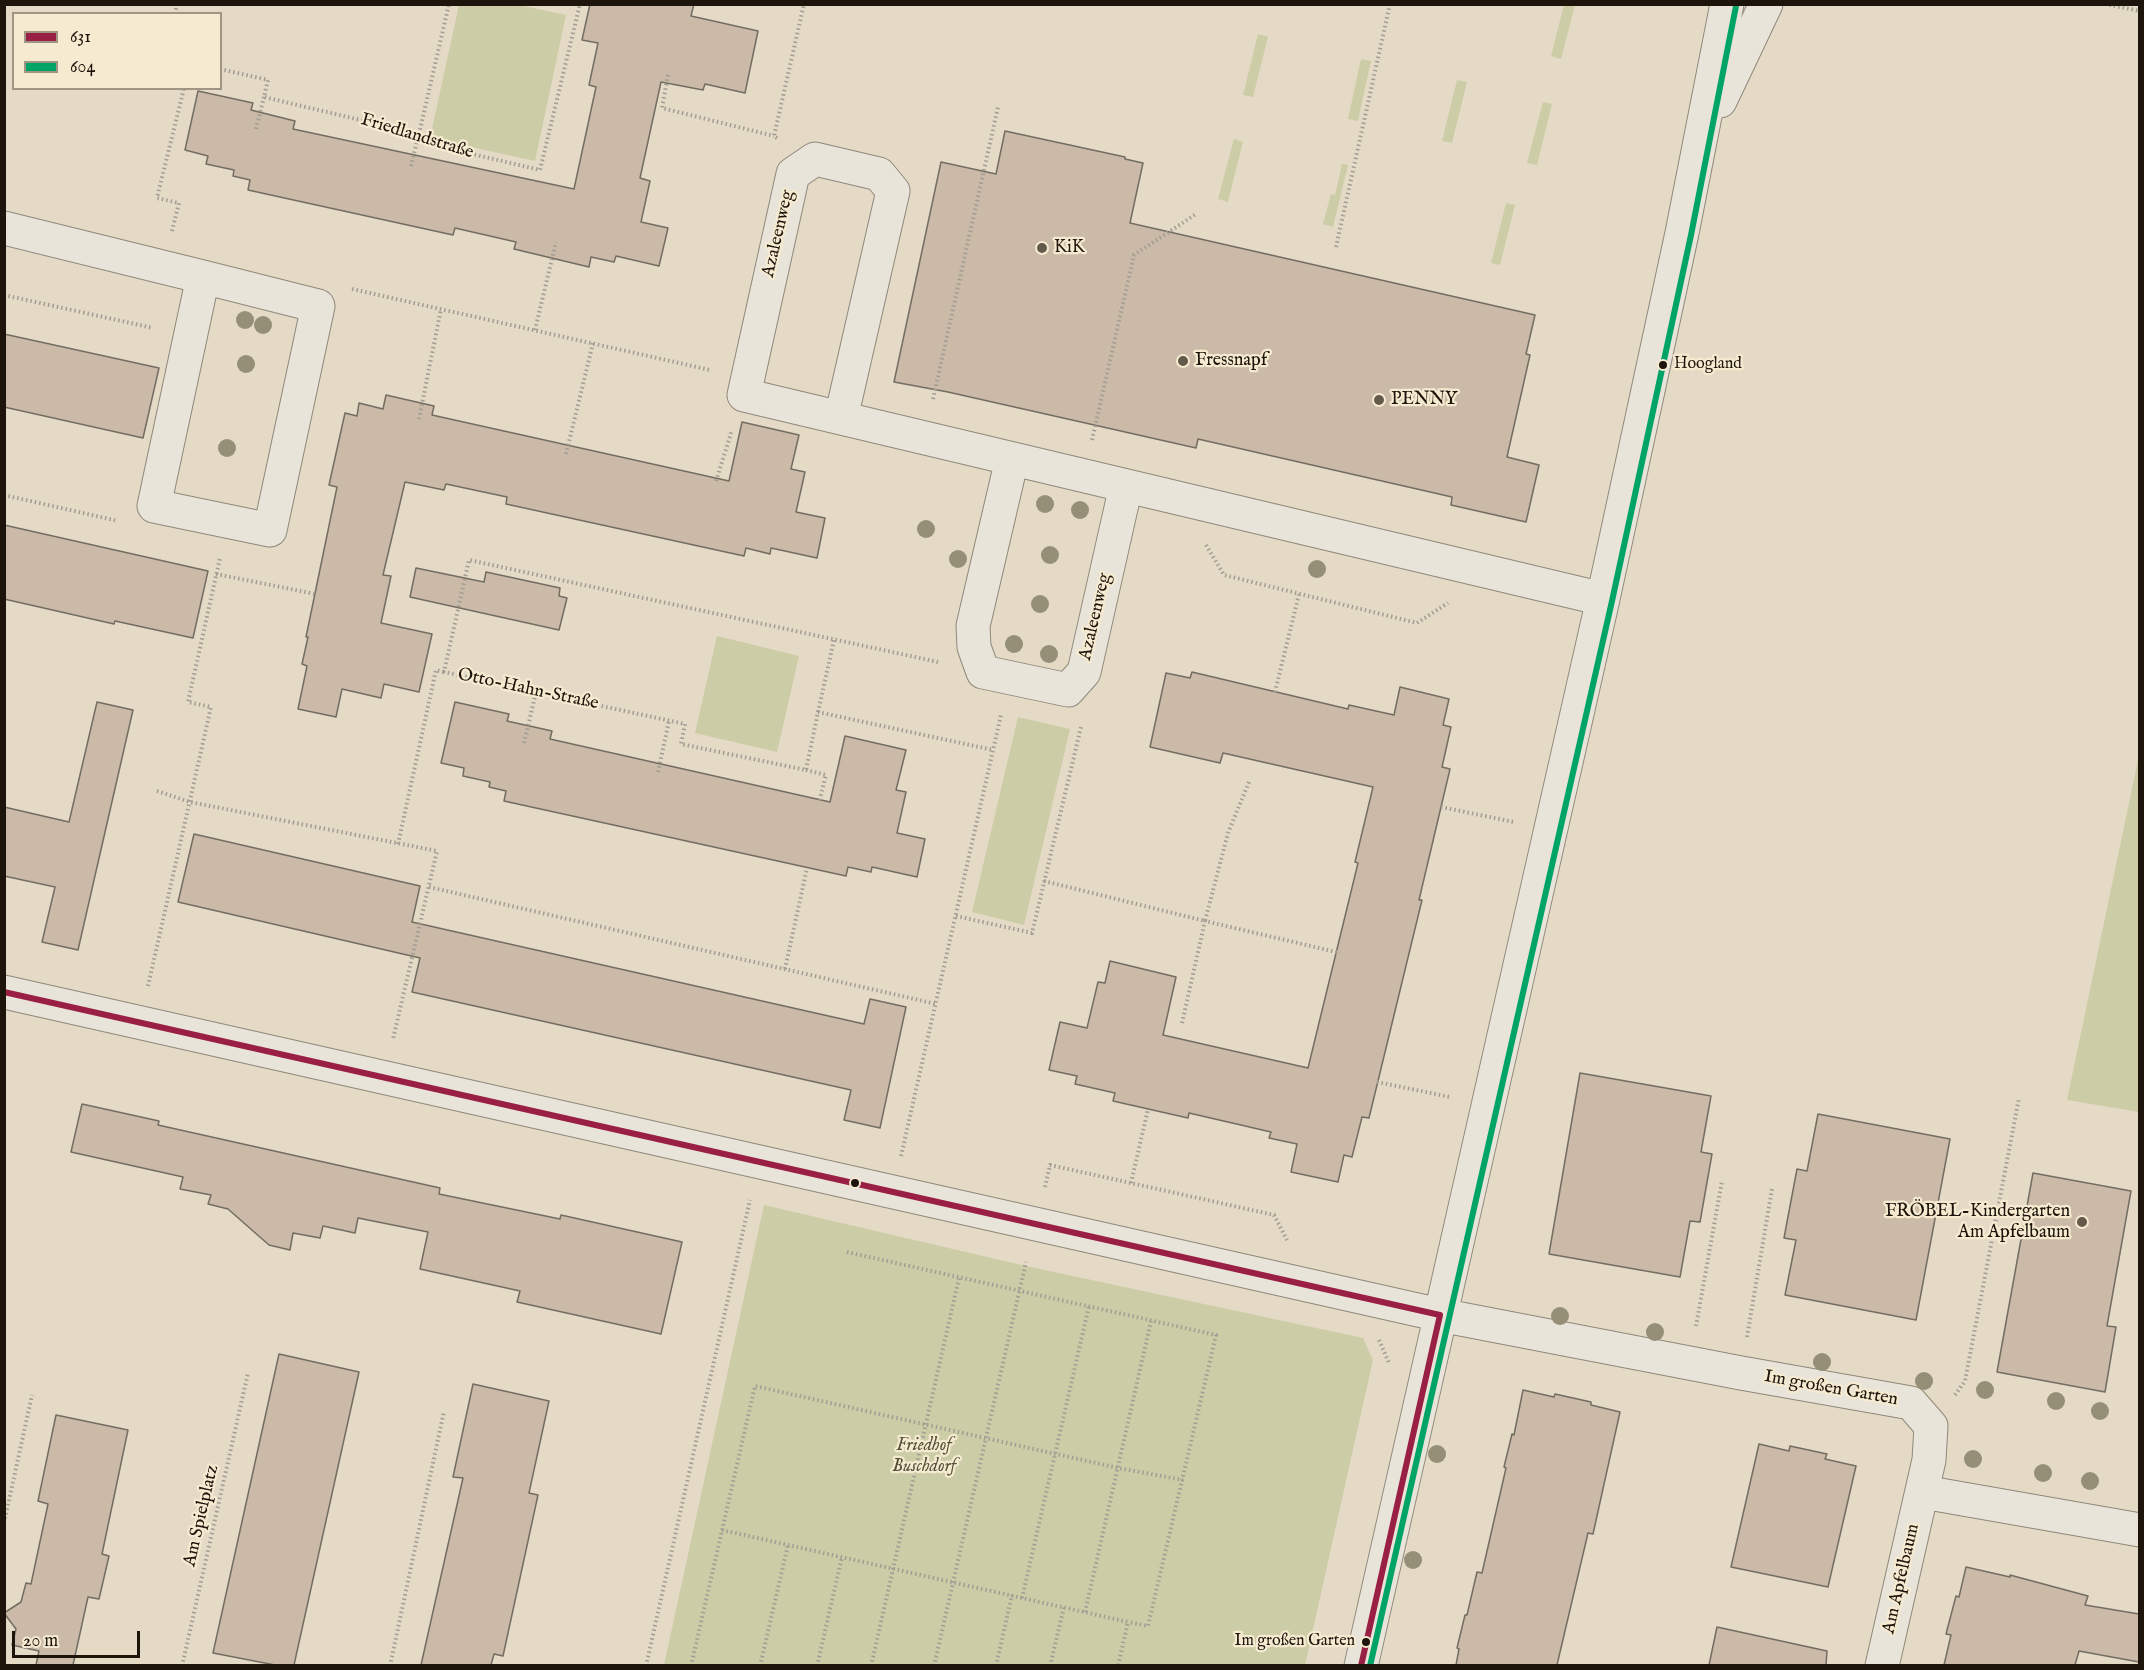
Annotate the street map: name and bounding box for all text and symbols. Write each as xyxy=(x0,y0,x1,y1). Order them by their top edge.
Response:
legend xyxy=(12,12,222,90)
text: 631 xyxy=(70,26,91,49)
text: 604 xyxy=(70,56,95,79)
street label: Friedlandstraße xyxy=(358,110,476,164)
street label: Azaleenweg xyxy=(758,188,800,280)
place label: KiK xyxy=(1054,237,1085,259)
marker: KiK xyxy=(1035,241,1049,255)
place label: Fressnapf xyxy=(1195,350,1267,372)
marker: Fressnapf xyxy=(1176,354,1190,368)
place label: Hoogland xyxy=(1674,355,1742,375)
marker: Hoogland xyxy=(1657,359,1669,371)
place label: PENNY xyxy=(1391,389,1457,411)
marker: PENNY xyxy=(1372,393,1386,407)
street label: Azaleenweg xyxy=(1075,571,1117,663)
street label: Otto-Hahn-Straße xyxy=(456,665,600,715)
unlabelled marker xyxy=(849,1177,861,1189)
place label: FRÖBEL-Kindergarten Am Apfelbaum xyxy=(1885,1201,2070,1244)
marker: FRÖBEL-Kindergarten Am Apfelbaum xyxy=(2075,1215,2089,1229)
street label: Im großen Garten xyxy=(1762,1367,1900,1411)
park label: Friedhof Buschdorf xyxy=(892,1435,956,1478)
street label: Am Spielplatz xyxy=(180,1463,224,1569)
street label: Am Apfelbaum xyxy=(1879,1522,1925,1636)
scale bar xyxy=(15,1619,142,1657)
text: 20 m xyxy=(23,1630,58,1653)
place label: Im großen Garten xyxy=(1235,1632,1355,1652)
marker: Im großen Garten xyxy=(1360,1636,1372,1648)

